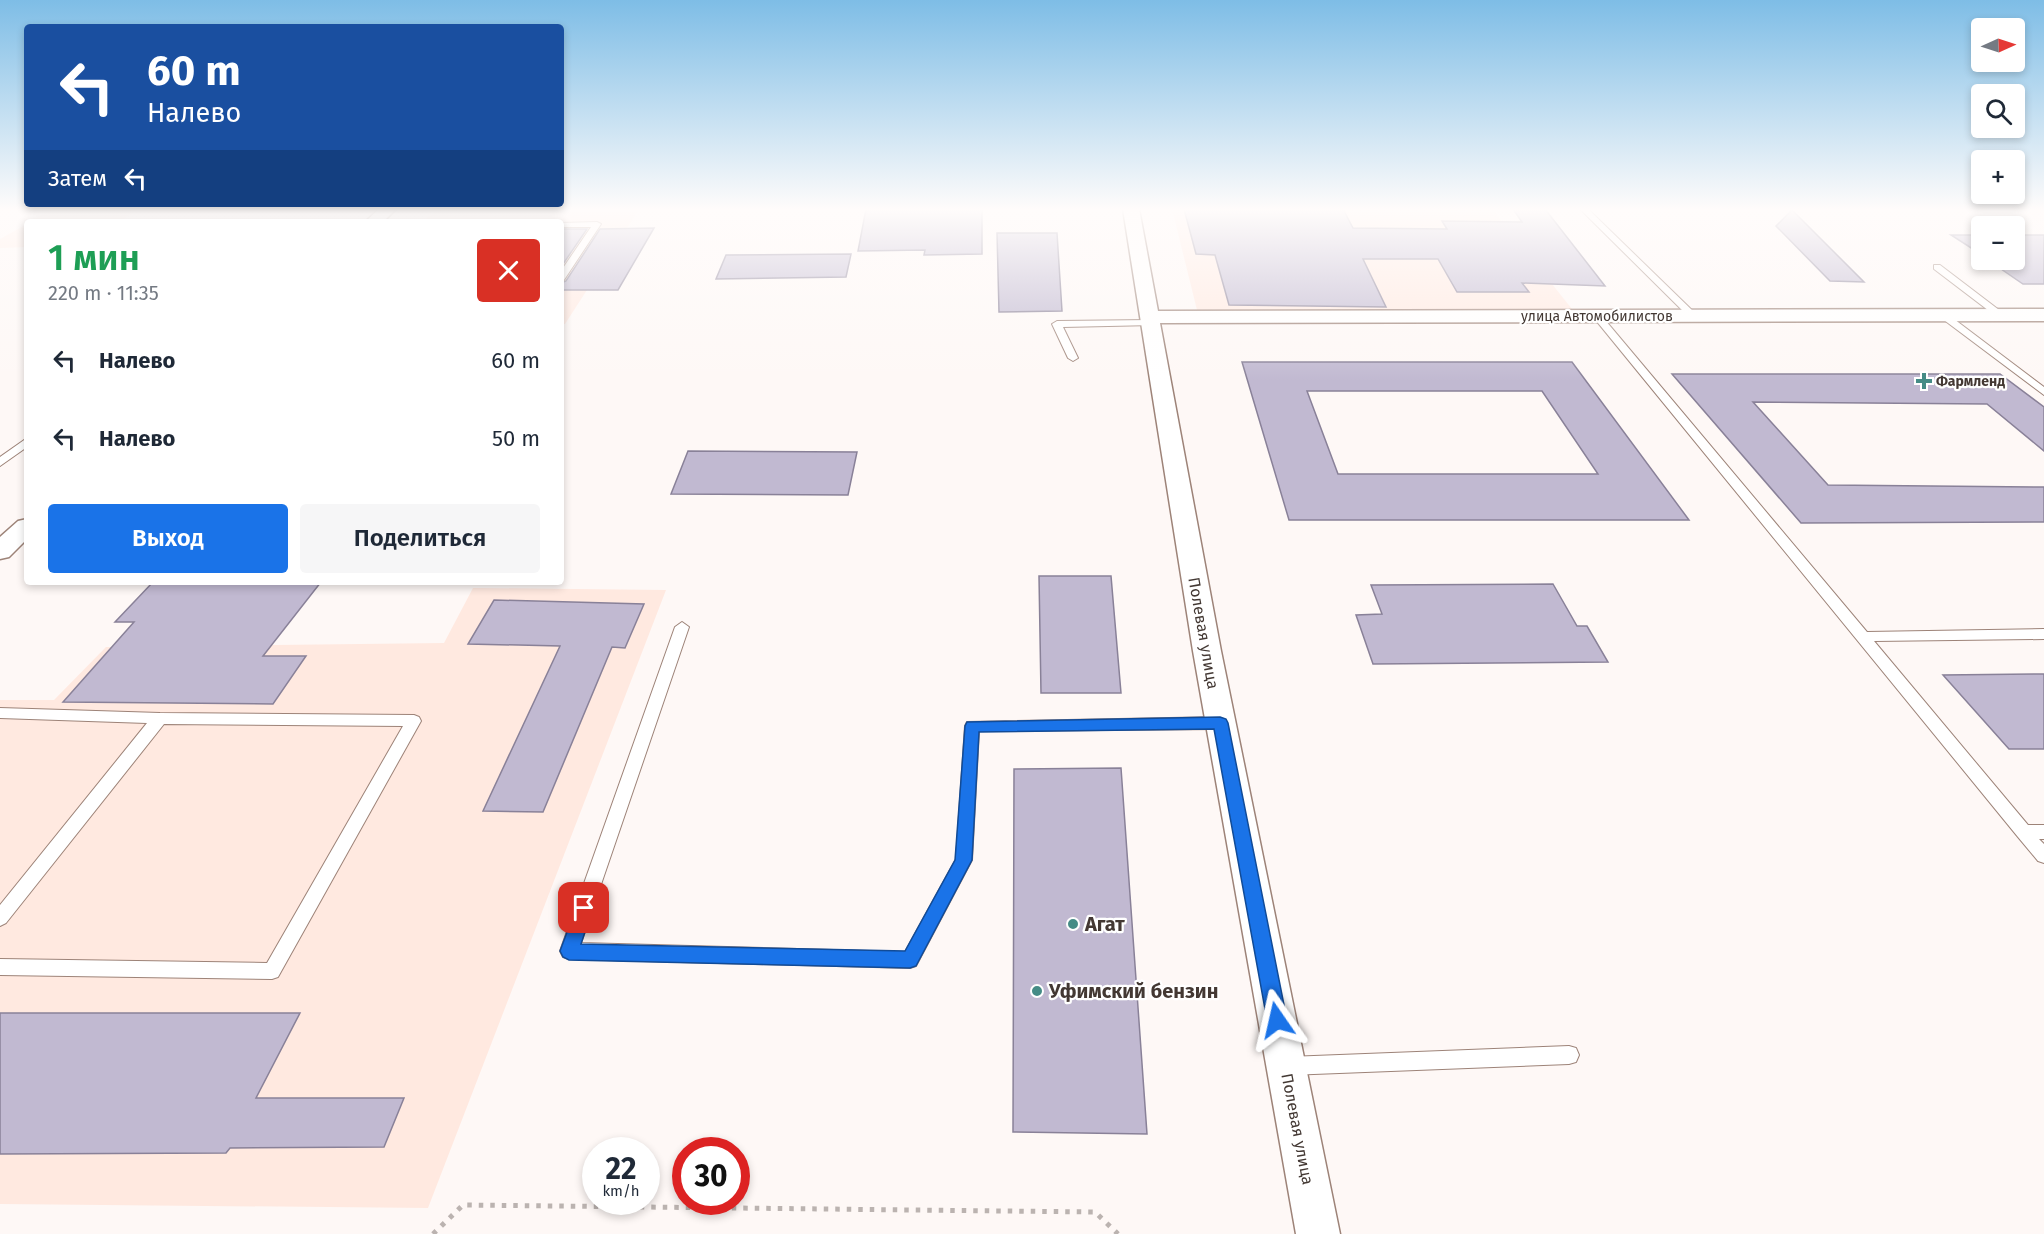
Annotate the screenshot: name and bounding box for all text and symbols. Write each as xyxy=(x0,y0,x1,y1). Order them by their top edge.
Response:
north arrow xyxy=(1971,18,2025,72)
map controls xyxy=(1971,18,2025,270)
text: 60 m xyxy=(147,46,241,96)
icon: left xyxy=(48,48,126,126)
button: search xyxy=(1971,84,2025,138)
text: Налево xyxy=(147,97,241,129)
button: + xyxy=(1971,150,2025,204)
icon: left xyxy=(119,162,152,195)
text: Затем xyxy=(48,165,107,192)
button: − xyxy=(1971,216,2025,270)
text: 1 мин xyxy=(48,236,140,280)
button: close xyxy=(477,239,540,302)
text: 220 m · 11:35 xyxy=(48,281,159,305)
street label: улица Автомобилистов xyxy=(1521,308,1673,325)
icon: left xyxy=(48,344,81,377)
text: Налево xyxy=(99,347,175,374)
text: 60 m xyxy=(491,347,540,374)
place label: Фармленд xyxy=(1936,373,2005,390)
marker: Фармленд xyxy=(1917,374,1931,388)
icon: left xyxy=(48,422,81,455)
text: Налево xyxy=(99,425,175,452)
text: 50 m xyxy=(492,425,540,452)
button: Выход xyxy=(48,504,288,573)
button: Поделиться xyxy=(300,504,540,573)
street label: Полевая улица xyxy=(1184,576,1223,690)
pin xyxy=(558,882,609,933)
icon: arrive xyxy=(567,891,600,924)
place label: Агат xyxy=(1084,912,1125,936)
marker: Агат xyxy=(1066,917,1080,931)
place label: Уфимский бензин xyxy=(1048,979,1218,1003)
marker: Уфимский бензин xyxy=(1030,984,1044,998)
position arrow xyxy=(1245,988,1309,1052)
street label: Полевая улица xyxy=(1277,1072,1318,1186)
speed limit sign: 30 xyxy=(672,1137,750,1215)
text: 22 xyxy=(605,1151,637,1187)
text: km/h xyxy=(602,1182,640,1200)

